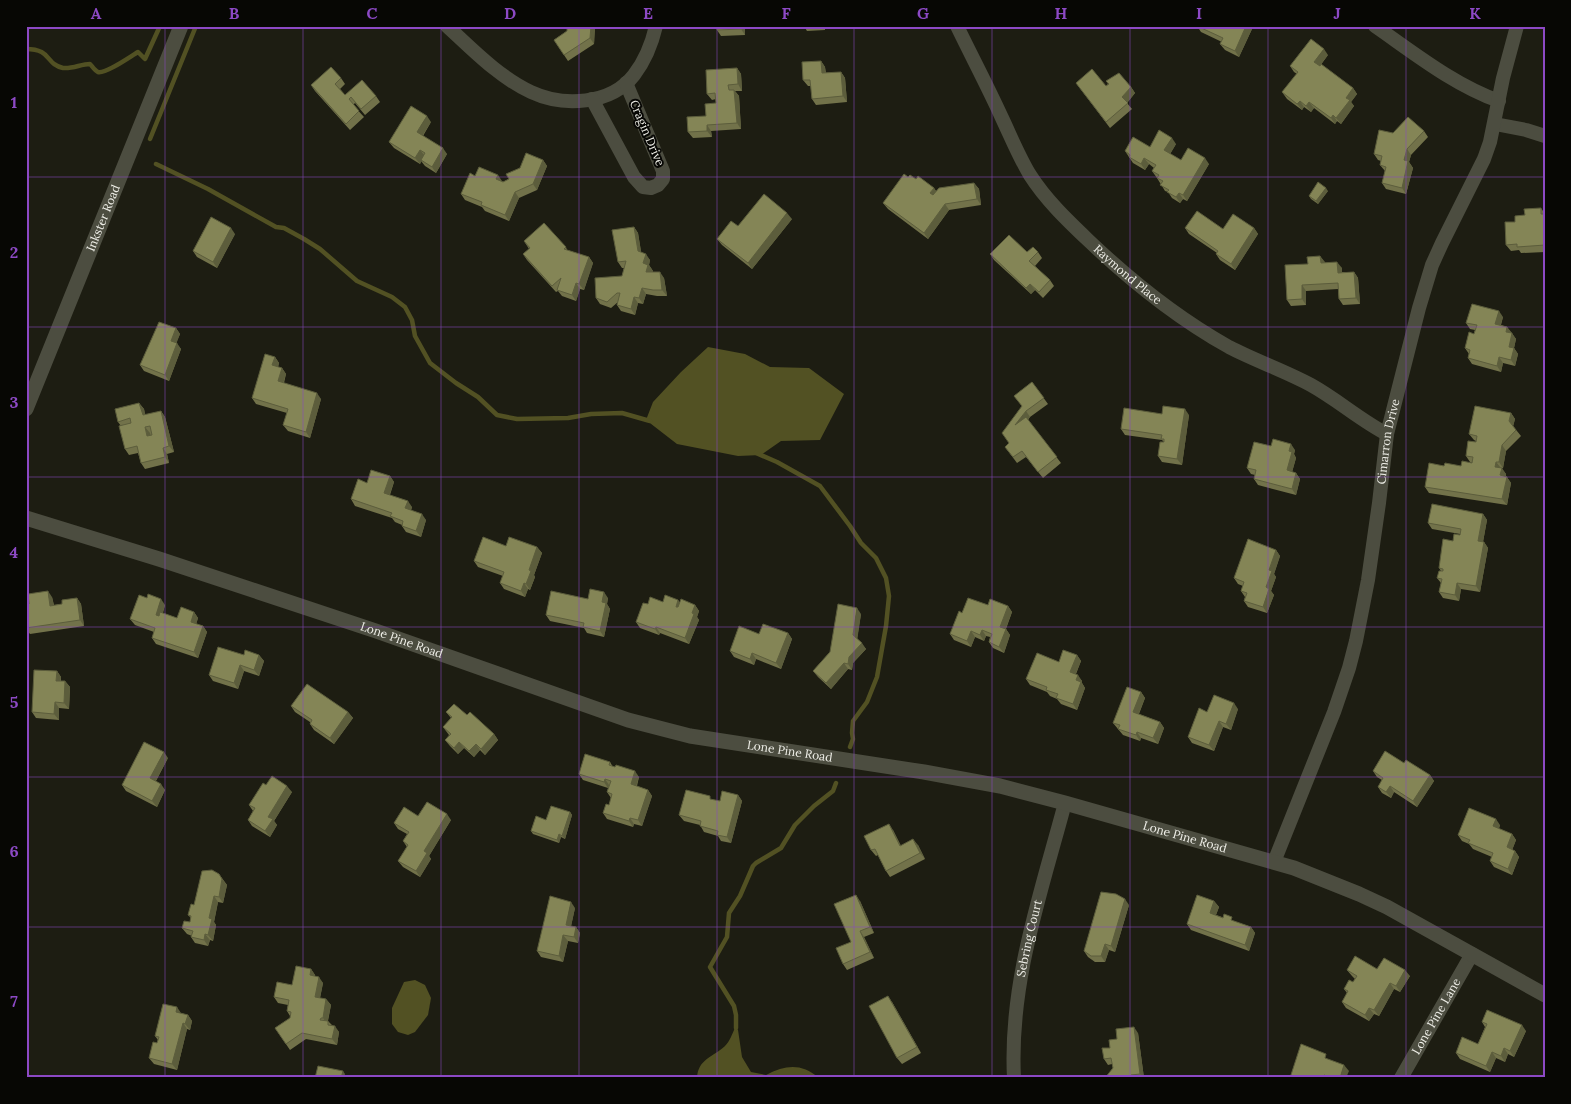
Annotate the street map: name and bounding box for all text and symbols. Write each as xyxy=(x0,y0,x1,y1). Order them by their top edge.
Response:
text: A xyxy=(91,3,102,23)
text: B xyxy=(229,3,240,23)
text: C xyxy=(366,3,378,23)
text: D xyxy=(504,3,516,23)
text: E xyxy=(643,3,653,23)
text: F xyxy=(781,3,791,23)
text: G xyxy=(917,3,929,23)
text: H xyxy=(1055,3,1068,23)
text: I xyxy=(1196,3,1202,23)
text: J xyxy=(1333,3,1341,23)
text: K xyxy=(1469,3,1481,23)
text: 1 xyxy=(11,92,17,112)
street label: Cragin Drive xyxy=(627,97,668,169)
street label: Inkster Road xyxy=(83,182,123,253)
street label: Raymond Place xyxy=(1091,241,1165,308)
text: 2 xyxy=(10,242,18,262)
text: 3 xyxy=(10,392,19,412)
street label: Cimarron Drive xyxy=(1373,397,1403,485)
text: 4 xyxy=(10,542,19,562)
street label: Lone Pine Road xyxy=(359,618,445,661)
text: 5 xyxy=(10,692,19,712)
street label: Lone Pine Road xyxy=(746,737,834,765)
street label: Lone Pine Road xyxy=(1141,818,1229,856)
text: 6 xyxy=(9,841,19,861)
street label: Sebring Court xyxy=(1013,898,1045,978)
street label: Lone Pine Lane xyxy=(1408,975,1464,1057)
text: 7 xyxy=(10,991,18,1011)

